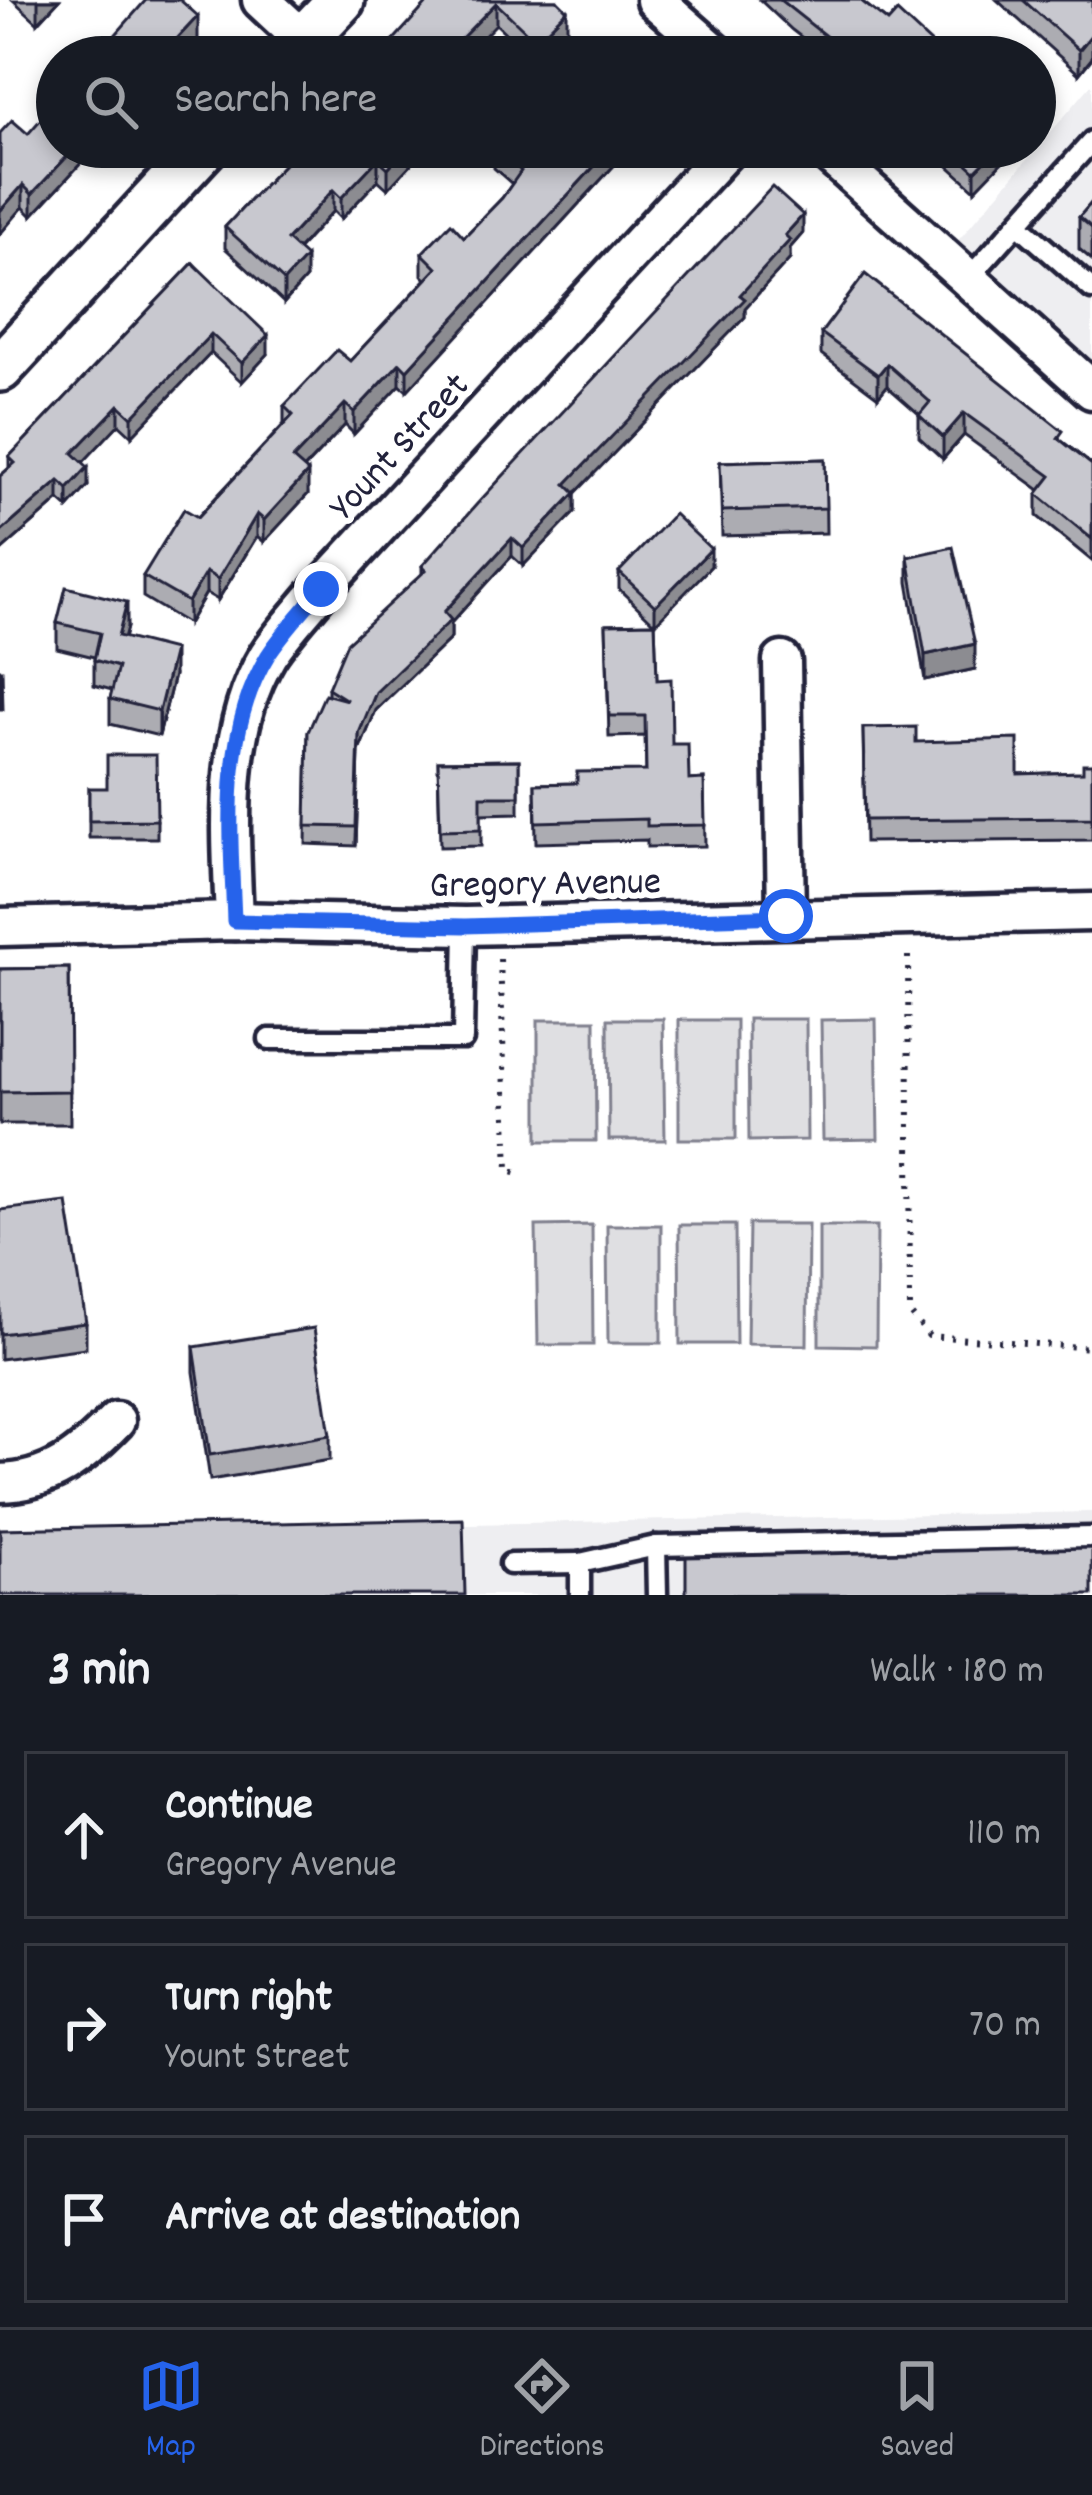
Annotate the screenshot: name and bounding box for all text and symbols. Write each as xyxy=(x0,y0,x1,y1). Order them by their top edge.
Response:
search box xyxy=(36,36,1056,168)
icon: search xyxy=(78,69,144,135)
text: Search here xyxy=(174,70,377,134)
street label: Yount Street xyxy=(319,362,485,535)
route end xyxy=(294,562,348,616)
street label: Gregory Avenue xyxy=(429,857,661,916)
route start xyxy=(759,889,813,943)
text: 3 min xyxy=(48,1637,150,1709)
text: Walk · 180 m xyxy=(870,1646,1044,1701)
text: Continue xyxy=(165,1776,313,1840)
icon: ahead xyxy=(51,1802,117,1868)
text: 110 m xyxy=(967,1808,1041,1863)
text: Gregory Avenue xyxy=(165,1840,397,1895)
text: Turn right xyxy=(165,1968,332,2032)
icon: right xyxy=(51,1994,117,2060)
text: 70 m xyxy=(969,2000,1041,2055)
text: Yount Street xyxy=(165,2032,350,2087)
icon: arrive xyxy=(51,2186,117,2252)
text: Arrive at destination xyxy=(165,2187,520,2251)
tab: Map xyxy=(138,2353,204,2472)
tab: Directions xyxy=(480,2353,605,2472)
tab: Saved xyxy=(880,2353,954,2472)

